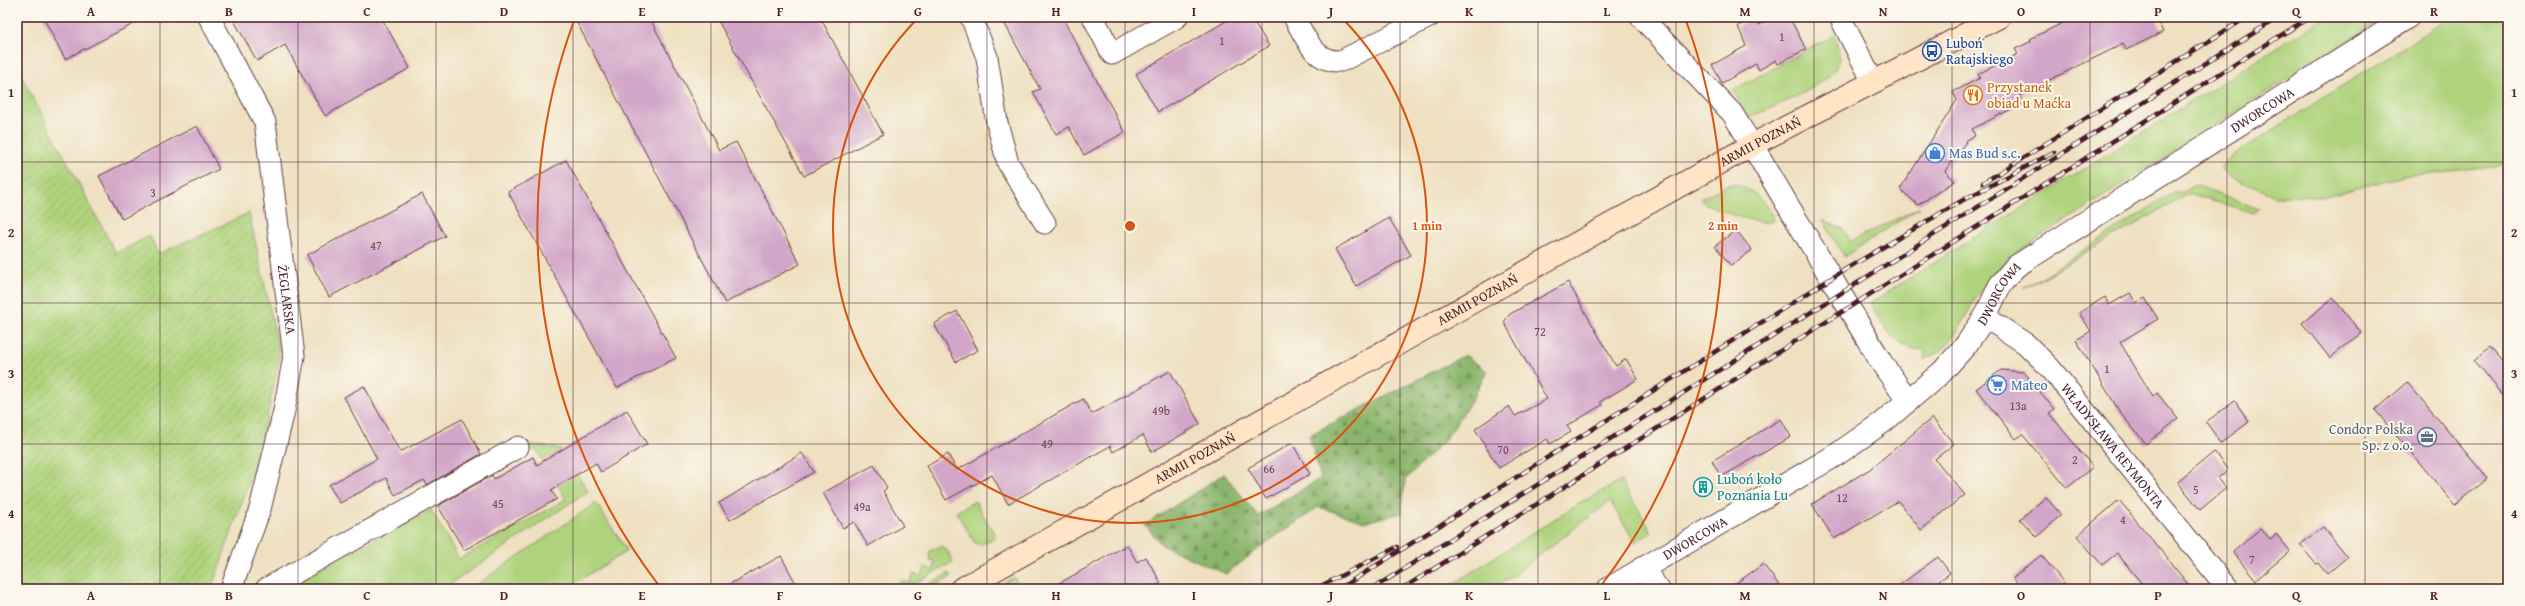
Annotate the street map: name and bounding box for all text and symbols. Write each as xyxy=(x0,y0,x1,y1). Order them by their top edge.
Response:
text: A xyxy=(87,2,96,21)
text: B xyxy=(225,2,233,21)
text: C xyxy=(363,2,371,21)
text: D xyxy=(500,2,508,21)
text: E xyxy=(639,2,646,21)
text: F xyxy=(777,2,784,21)
text: G xyxy=(914,2,922,21)
text: H xyxy=(1051,2,1061,21)
text: I xyxy=(1192,2,1196,21)
text: J xyxy=(1327,2,1334,21)
text: K xyxy=(1465,2,1474,21)
text: L xyxy=(1604,2,1611,21)
text: M xyxy=(1739,2,1751,21)
text: N xyxy=(1879,2,1888,21)
text: O xyxy=(2017,2,2025,21)
text: P xyxy=(2154,2,2162,21)
text: Q xyxy=(2292,2,2302,21)
text: R xyxy=(2430,2,2439,21)
house number: 1 xyxy=(1779,28,1785,45)
house number: 1 xyxy=(1219,32,1225,49)
place label: Luboń Ratajskiego xyxy=(1946,33,2013,69)
bus stop icon: Luboń Ratajskiego xyxy=(1921,40,1943,62)
place label: Przystanek obiad u Maćka xyxy=(1987,77,2072,113)
street label: DWORCOWA xyxy=(2227,82,2298,137)
text: 1 xyxy=(8,83,14,102)
text: 1 xyxy=(2511,83,2517,102)
restaurant icon: Przystanek obiad u Maćka xyxy=(1962,84,1984,106)
street label: ARMII POZNAŃ xyxy=(1716,111,1804,171)
shop icon: Mas Bud s.c. xyxy=(1924,142,1946,164)
place label: Mas Bud s.c. xyxy=(1949,143,2020,163)
house number: 3 xyxy=(150,184,156,201)
text: 1 min xyxy=(1412,217,1442,234)
text: 2 min xyxy=(1708,217,1738,234)
centre of rings xyxy=(1123,219,1137,233)
text: 2 xyxy=(8,223,15,242)
text: 2 xyxy=(2511,223,2518,242)
house number: 47 xyxy=(370,237,382,254)
street label: DWORCOWA xyxy=(1972,256,2025,329)
street label: ŻEGLARSKA xyxy=(273,264,301,336)
street label: ARMII POZNAŃ xyxy=(1433,268,1521,330)
house number: 72 xyxy=(1534,323,1546,340)
house number: 1 xyxy=(2104,360,2110,377)
text: 3 xyxy=(8,364,14,383)
text: 3 xyxy=(2511,364,2517,383)
supermarket icon: Mateo xyxy=(1986,374,2008,396)
place label: Mateo xyxy=(2011,375,2048,395)
street label: WŁADYSŁAWA REYMONTA xyxy=(2056,379,2170,513)
house number: 13a xyxy=(2009,397,2027,414)
house number: 49b xyxy=(1152,402,1170,419)
place label: Condor Polska Sp. z o.o. xyxy=(2329,419,2413,455)
office icon: Condor Polska Sp. z o.o. xyxy=(2416,426,2438,448)
street label: ARMII POZNAŃ xyxy=(1151,427,1239,489)
house number: 49 xyxy=(1041,435,1053,452)
house number: 70 xyxy=(1497,441,1509,458)
house number: 2 xyxy=(2072,451,2078,468)
house number: 66 xyxy=(1263,460,1275,477)
place label: Luboń koło Poznania Lu xyxy=(1717,469,1789,505)
building icon: Luboń koło Poznania Lu xyxy=(1692,476,1714,498)
house number: 5 xyxy=(2193,481,2199,498)
house number: 12 xyxy=(1836,489,1848,506)
house number: 45 xyxy=(492,495,504,512)
house number: 49a xyxy=(853,498,871,515)
text: 4 xyxy=(8,504,15,523)
text: 4 xyxy=(2511,504,2518,523)
street label: DWORCOWA xyxy=(1659,511,1732,565)
house number: 4 xyxy=(2120,511,2126,528)
house number: 7 xyxy=(2249,551,2255,568)
text: A xyxy=(87,586,96,605)
text: B xyxy=(225,586,233,605)
text: C xyxy=(363,586,371,605)
text: D xyxy=(500,586,508,605)
text: E xyxy=(639,586,646,605)
text: F xyxy=(777,586,784,605)
text: G xyxy=(914,586,922,605)
text: H xyxy=(1051,586,1061,605)
text: I xyxy=(1192,586,1196,605)
text: J xyxy=(1327,586,1334,605)
text: K xyxy=(1465,586,1474,605)
text: L xyxy=(1604,586,1611,605)
text: M xyxy=(1739,586,1751,605)
text: N xyxy=(1879,586,1888,605)
text: O xyxy=(2017,586,2025,605)
text: P xyxy=(2154,586,2162,605)
text: Q xyxy=(2292,586,2302,605)
text: R xyxy=(2430,586,2439,605)

